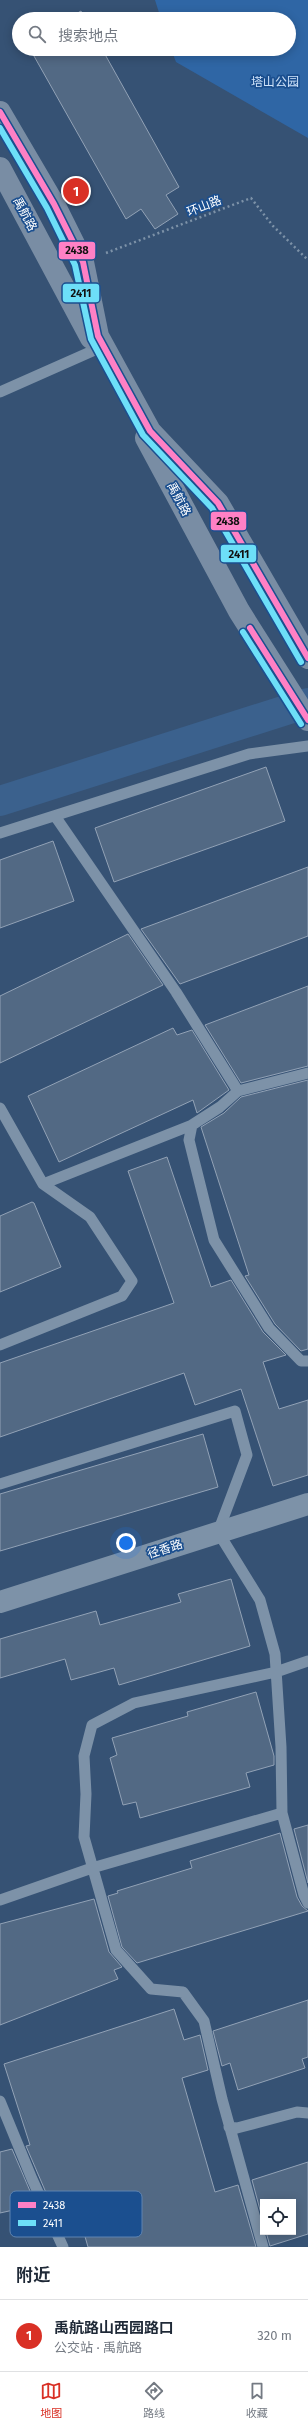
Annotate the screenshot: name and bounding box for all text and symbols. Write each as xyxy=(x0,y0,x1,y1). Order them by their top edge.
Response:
search box xyxy=(12,12,296,56)
icon: search xyxy=(26,23,48,45)
text: 搜索地点 xyxy=(58,27,118,45)
park label: 塔山公园 xyxy=(251,75,299,89)
pin: 1 xyxy=(63,176,89,206)
street label: 环山路 xyxy=(185,193,223,219)
street label: 禹航路 xyxy=(10,195,40,233)
line badge: 2438 xyxy=(58,241,96,260)
text: 2438 xyxy=(65,244,89,257)
line badge: 2411 xyxy=(62,283,100,303)
text: 2411 xyxy=(71,287,91,300)
street label: 禹航路 xyxy=(164,480,194,518)
line badge: 2438 xyxy=(210,511,247,531)
text: 2438 xyxy=(216,515,240,528)
line badge: 2411 xyxy=(220,544,257,563)
text: 2411 xyxy=(229,548,249,561)
your location xyxy=(116,1533,136,1553)
street label: 径香路 xyxy=(146,1537,184,1561)
legend xyxy=(10,2191,142,2237)
text: 2438 xyxy=(43,2199,65,2212)
map controls xyxy=(260,2199,296,2235)
button: locate xyxy=(260,2199,296,2235)
text: 2411 xyxy=(43,2217,63,2230)
text: 附近 xyxy=(16,2265,50,2286)
text: 禹航路山西园路口 xyxy=(54,2319,174,2337)
text: 1 xyxy=(26,2328,32,2343)
text: 320 m xyxy=(257,2328,292,2343)
text: 公交站 · 禹航路 xyxy=(54,2340,142,2355)
tab: 地图 xyxy=(40,2380,62,2420)
tab: 路线 xyxy=(143,2380,165,2420)
tab: 收藏 xyxy=(246,2380,268,2420)

